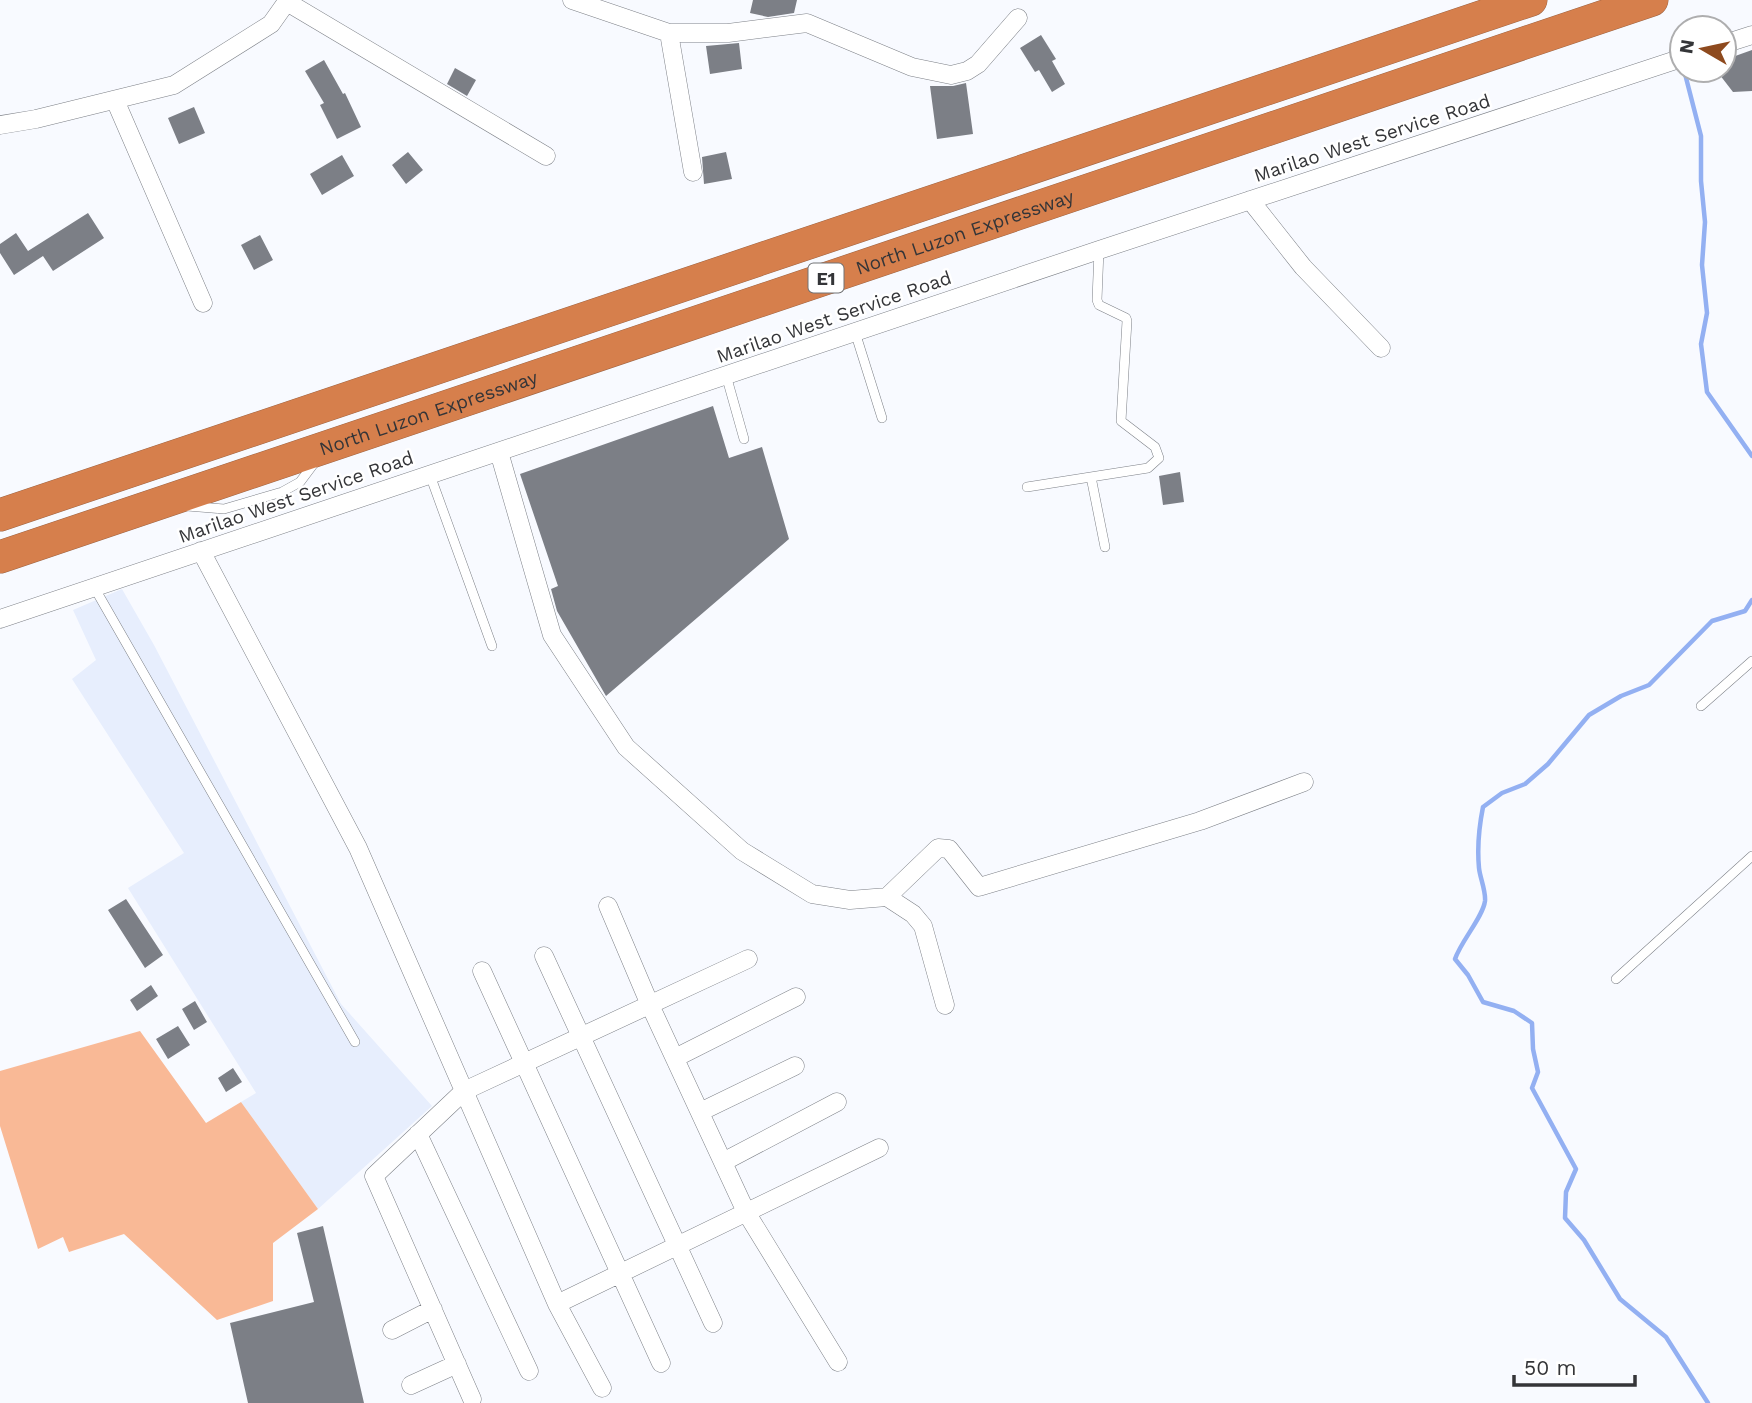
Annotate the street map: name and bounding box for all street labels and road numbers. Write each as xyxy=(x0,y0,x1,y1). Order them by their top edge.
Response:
street label: Marilao West Service Road xyxy=(1251,89,1493,187)
street label: North Luzon Expressway xyxy=(853,184,1077,279)
road number: E1 xyxy=(808,264,844,292)
street label: Marilao West Service Road xyxy=(713,266,955,368)
street label: North Luzon Expressway xyxy=(316,365,541,460)
street label: Marilao West Service Road xyxy=(175,446,417,548)

